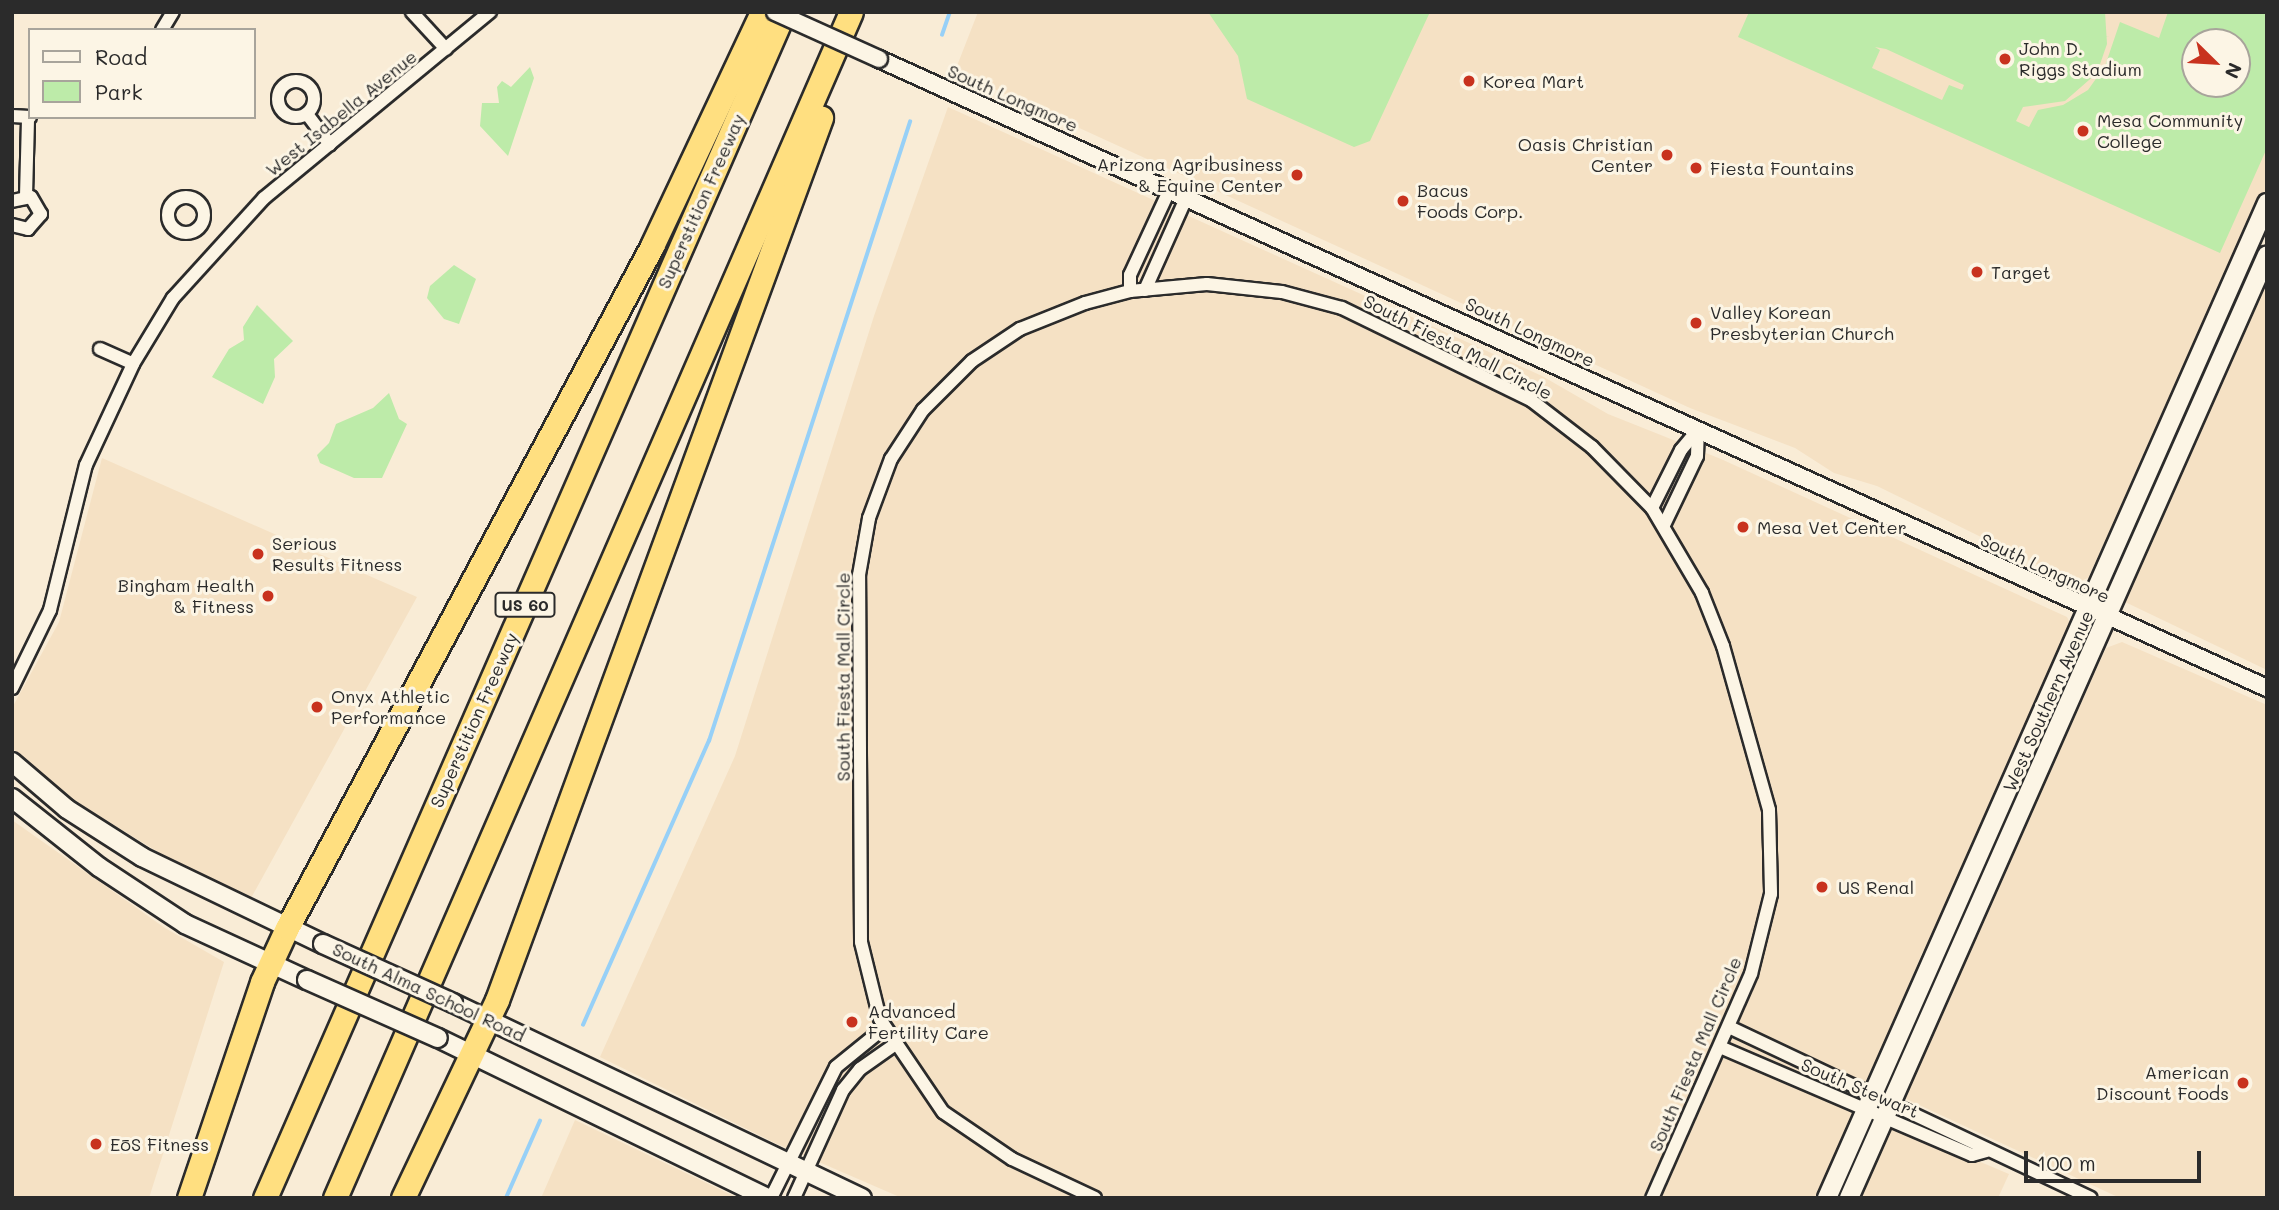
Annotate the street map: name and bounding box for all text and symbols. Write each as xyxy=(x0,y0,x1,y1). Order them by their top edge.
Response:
legend xyxy=(28,28,256,119)
north arrow xyxy=(2181,28,2251,98)
place label: John D. Riggs Stadium xyxy=(2019,38,2142,80)
text: Road xyxy=(95,43,147,70)
street label: West Isabella Avenue xyxy=(261,45,421,181)
marker: John D. Riggs Stadium xyxy=(1997,51,2013,67)
text: N xyxy=(2219,59,2248,83)
street label: South Longmore xyxy=(945,60,1081,136)
place label: Korea Mart xyxy=(1483,70,1584,92)
marker: Korea Mart xyxy=(1461,73,1477,89)
text: Park xyxy=(95,78,143,105)
street label: Superstition Freeway xyxy=(653,110,749,292)
place label: Mesa Community College xyxy=(2097,110,2243,152)
marker: Mesa Community College xyxy=(2075,123,2091,139)
place label: Oasis Christian Center xyxy=(1518,134,1653,176)
marker: Oasis Christian Center xyxy=(1659,147,1675,163)
place label: Arizona Agribusiness & Equine Center xyxy=(1097,154,1283,196)
place label: Fiesta Fountains xyxy=(1710,157,1854,179)
marker: Fiesta Fountains xyxy=(1688,160,1704,176)
marker: Arizona Agribusiness & Equine Center xyxy=(1289,167,1305,183)
place label: Bacus Foods Corp. xyxy=(1417,180,1523,222)
marker: Bacus Foods Corp. xyxy=(1395,193,1411,209)
place label: Target xyxy=(1991,261,2051,283)
marker: Target xyxy=(1969,264,1985,280)
street label: South Fiesta Mall Circle xyxy=(1360,290,1556,404)
street label: South Longmore xyxy=(1462,293,1598,371)
place label: Valley Korean Presbyterian Church xyxy=(1710,302,1894,344)
marker: Valley Korean Presbyterian Church xyxy=(1688,315,1704,331)
place label: Mesa Vet Center xyxy=(1757,516,1907,538)
marker: Mesa Vet Center xyxy=(1735,519,1751,535)
street label: South Longmore xyxy=(1977,529,2113,607)
place label: Serious Results Fitness xyxy=(272,533,402,576)
marker: Serious Results Fitness xyxy=(250,546,266,562)
street label: South Fiesta Mall Circle xyxy=(832,573,854,781)
place label: Bingham Health & Fitness xyxy=(118,575,254,618)
marker: Bingham Health & Fitness xyxy=(260,588,276,604)
road number: US 60 xyxy=(494,592,556,618)
street label: West Southern Avenue xyxy=(1998,607,2098,795)
street label: Superstition Freeway xyxy=(426,629,522,811)
place label: Onyx Athletic Performance xyxy=(331,686,450,728)
marker: Onyx Athletic Performance xyxy=(309,699,325,715)
place label: US Renal xyxy=(1838,876,1914,898)
marker: US Renal xyxy=(1812,877,1832,897)
street label: South Alma School Road xyxy=(329,938,529,1046)
street label: South Fiesta Mall Circle xyxy=(1644,954,1746,1154)
place label: Advanced Fertility Care xyxy=(868,1001,989,1044)
marker: Advanced Fertility Care xyxy=(842,1012,862,1032)
street label: South Stewart xyxy=(1798,1053,1922,1123)
place label: American Discount Foods xyxy=(2096,1062,2229,1104)
marker: American Discount Foods xyxy=(2235,1075,2251,1091)
place label: EōS Fitness xyxy=(110,1133,209,1155)
marker: EōS Fitness xyxy=(88,1136,104,1152)
scale bar xyxy=(2027,1136,2204,1180)
text: 100 m xyxy=(2037,1149,2096,1176)

